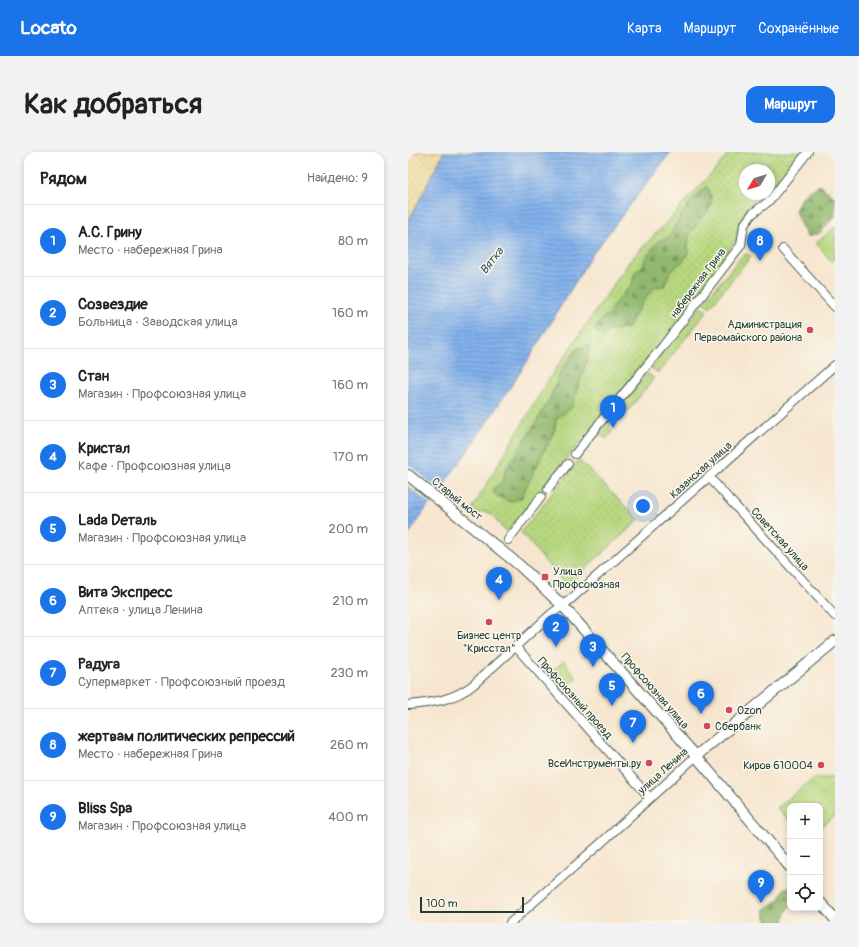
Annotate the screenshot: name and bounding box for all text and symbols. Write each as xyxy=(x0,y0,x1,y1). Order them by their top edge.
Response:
text: Locato xyxy=(20,16,77,40)
text: Карта xyxy=(627,20,662,37)
text: Маршрут xyxy=(684,20,736,37)
text: Сохранённые xyxy=(758,20,839,37)
button: Маршрут xyxy=(746,86,835,123)
text: Как добраться xyxy=(24,87,202,122)
north arrow xyxy=(739,164,775,200)
text: Рядом xyxy=(40,168,87,189)
text: Найдено: 9 xyxy=(307,170,368,186)
text: А.С. Грину xyxy=(78,223,142,242)
pin: 8 xyxy=(747,228,773,261)
text: 1 xyxy=(50,233,56,249)
text: 80 m xyxy=(338,233,368,249)
text: Место · набережная Грина xyxy=(78,242,222,258)
water label: Вятка xyxy=(477,243,508,278)
street label: набережная Грина xyxy=(668,246,728,320)
text: Созвездие xyxy=(78,295,148,314)
text: 2 xyxy=(49,305,57,321)
text: 160 m xyxy=(332,305,368,321)
text: Больница · Заводская улица xyxy=(78,314,238,330)
place label: Администрация Первомайского района xyxy=(695,318,802,344)
marker: Администрация Первомайского района xyxy=(805,325,815,335)
text: Стан xyxy=(78,367,109,386)
text: 3 xyxy=(49,377,57,393)
text: 160 m xyxy=(332,377,368,393)
text: Магазин · Профсоюзная улица xyxy=(78,386,246,402)
pin: 1 xyxy=(600,395,626,428)
text: Кристал xyxy=(78,439,130,458)
street label: Казанская улица xyxy=(667,439,735,501)
text: 4 xyxy=(49,449,57,465)
text: 170 m xyxy=(333,449,368,465)
text: Кафе · Профсоюзная улица xyxy=(78,458,231,474)
street label: Старый мост xyxy=(429,475,485,524)
your location xyxy=(633,496,653,516)
street label: Советская улица xyxy=(748,505,812,573)
text: Lada Dеталь xyxy=(78,511,157,530)
text: 5 xyxy=(49,521,57,537)
text: 200 m xyxy=(329,521,368,537)
text: Магазин · Профсоюзная улица xyxy=(78,530,246,546)
place label: Улица Профсоюзная xyxy=(553,565,620,591)
pin: 4 xyxy=(486,567,512,600)
marker: Улица Профсоюзная xyxy=(540,572,550,582)
text: Вита Экспресс xyxy=(78,583,173,602)
text: 6 xyxy=(49,593,57,609)
text: 210 m xyxy=(332,593,368,609)
text: Аптека · улица Ленина xyxy=(78,602,203,618)
pin: 2 xyxy=(543,614,569,647)
marker: Бизнес центр "Крисстал" xyxy=(484,617,494,627)
place label: Бизнес центр "Крисстал" xyxy=(457,629,521,655)
pin: 3 xyxy=(580,634,606,667)
street label: Профсоюзная улица xyxy=(618,650,692,732)
text: Радуга xyxy=(78,655,120,674)
street label: Профсоюзный проезд xyxy=(535,655,615,742)
text: 7 xyxy=(50,665,56,681)
text: 230 m xyxy=(331,665,368,681)
pin: 5 xyxy=(599,673,625,706)
text: Супермаркет · Профсоюзный проезд xyxy=(78,674,285,690)
pin: 6 xyxy=(688,681,714,714)
place label: Ozon xyxy=(737,704,762,717)
marker: Ozon xyxy=(724,705,734,715)
pin: 7 xyxy=(620,710,646,743)
place label: Сбербанк xyxy=(715,720,762,733)
marker: Сбербанк xyxy=(702,721,712,731)
text: жертвам политических репрессий xyxy=(78,727,295,746)
text: 8 xyxy=(50,737,56,753)
text: 260 m xyxy=(330,737,368,753)
street label: улица Ленина xyxy=(635,745,691,798)
text: Место · набережная Грина xyxy=(78,746,222,762)
place label: ВсеИнструменты.ру xyxy=(548,757,641,770)
marker: ВсеИнструменты.ру xyxy=(644,758,654,768)
place label: Киров 610004 xyxy=(743,759,814,772)
marker: Киров 610004 xyxy=(816,760,826,770)
text: Bliss Spa xyxy=(78,799,132,818)
map controls xyxy=(787,803,823,911)
button: + xyxy=(787,803,823,839)
text: 9 xyxy=(50,809,56,825)
text: 400 m xyxy=(328,809,368,825)
text: Магазин · Профсоюзная улица xyxy=(78,818,246,834)
button: − xyxy=(787,839,823,875)
pin: 9 xyxy=(748,870,774,903)
button: locate xyxy=(787,875,823,911)
scale bar xyxy=(420,895,524,914)
text: 100 m xyxy=(426,897,457,910)

